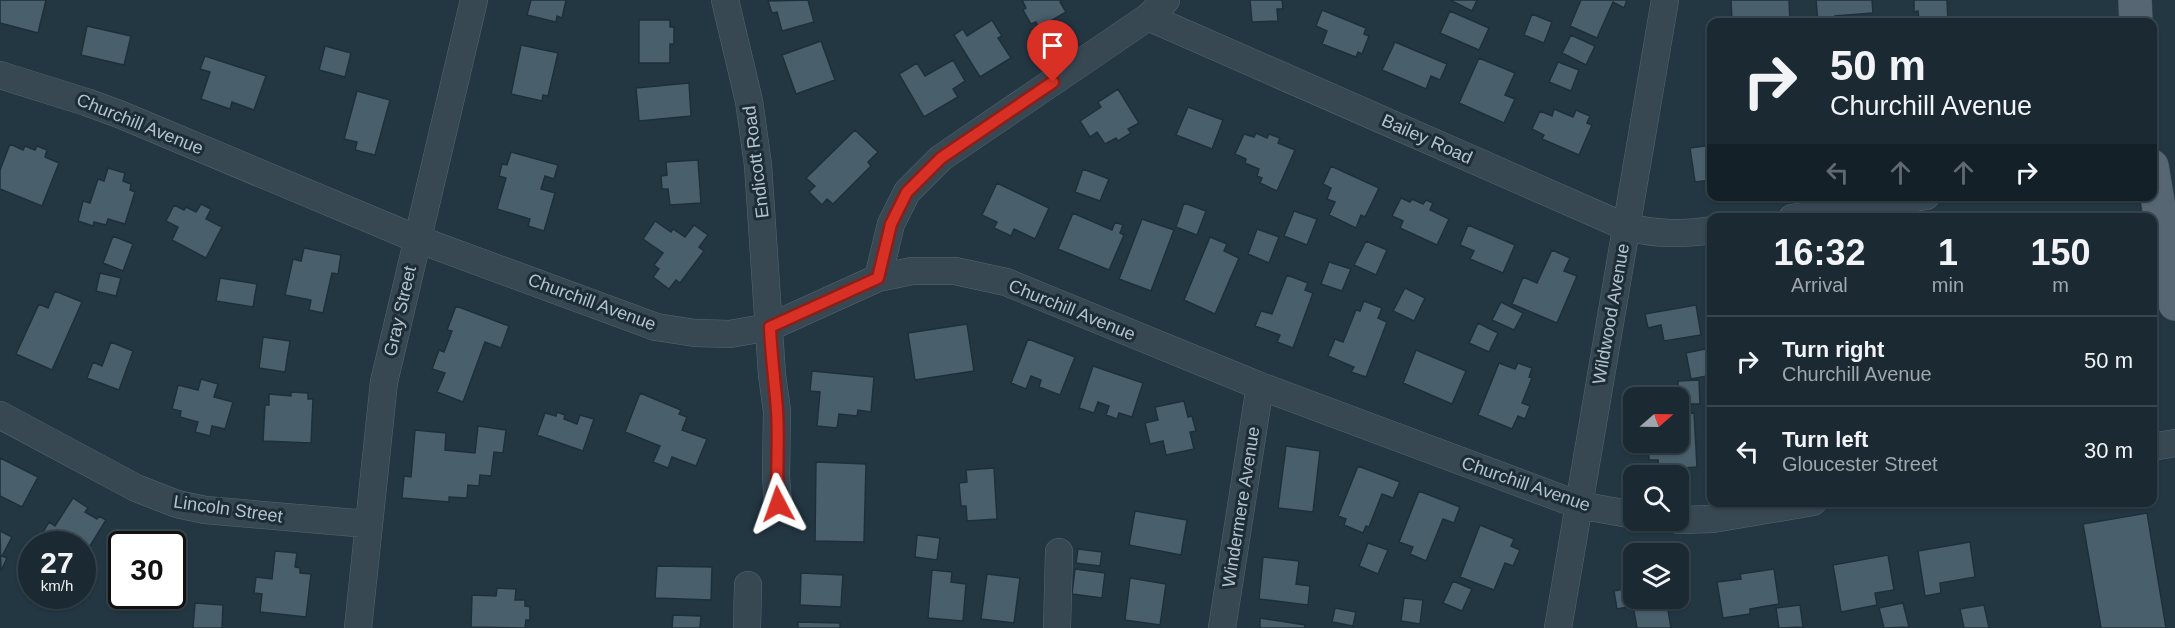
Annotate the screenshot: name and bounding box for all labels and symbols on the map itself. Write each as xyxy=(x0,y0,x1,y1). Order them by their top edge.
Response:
pin xyxy=(1027,20,1078,82)
street label: Churchill Avenue xyxy=(74,89,206,159)
street label: Endicott Road xyxy=(739,105,773,219)
street label: Bailey Road xyxy=(1379,110,1475,168)
street label: Wildwood Avenue xyxy=(1589,242,1633,386)
street label: Gray Street xyxy=(380,264,420,358)
street label: Churchill Avenue xyxy=(525,270,659,334)
street label: Churchill Avenue xyxy=(1006,275,1138,345)
north arrow xyxy=(1623,387,1689,453)
street label: Windermere Avenue xyxy=(1218,425,1264,589)
street label: Churchill Avenue xyxy=(1459,453,1593,515)
position arrow xyxy=(746,472,810,536)
street label: Lincoln Street xyxy=(172,491,284,527)
speed limit sign: 30 xyxy=(108,531,186,609)

